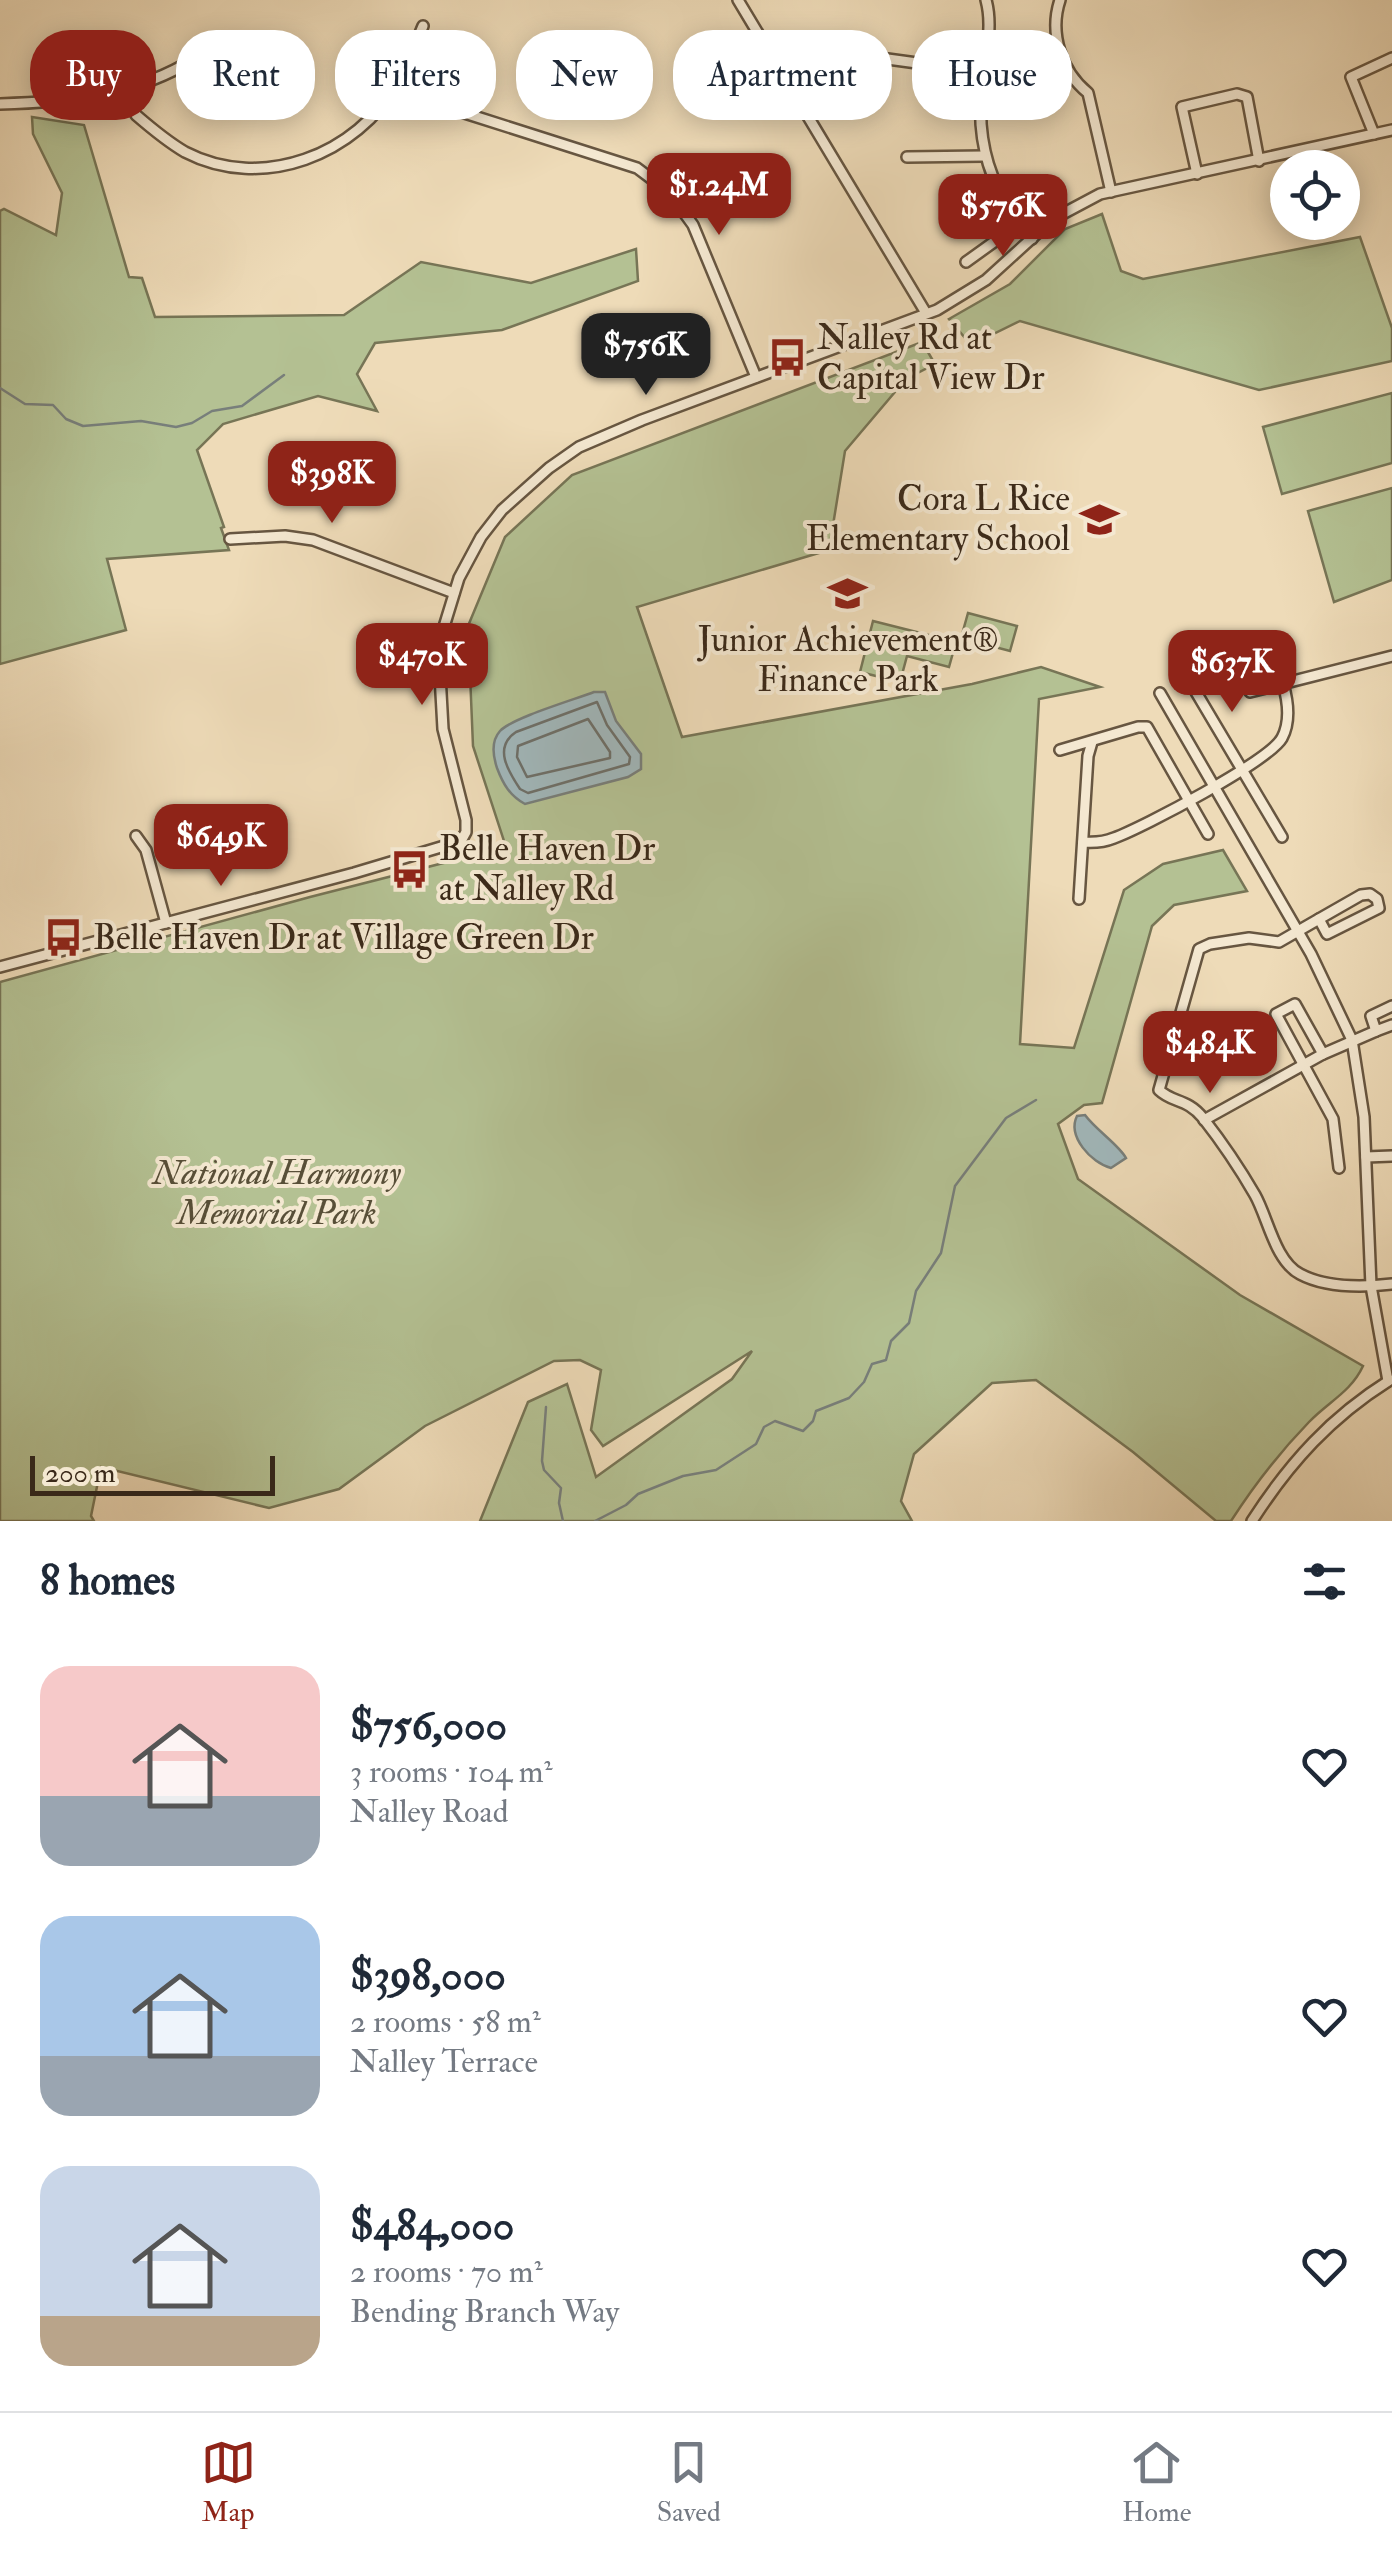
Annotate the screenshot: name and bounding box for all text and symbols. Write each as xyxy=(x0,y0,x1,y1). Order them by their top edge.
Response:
chip: Buy xyxy=(30,30,156,120)
chip: Rent xyxy=(176,30,315,120)
chip: Filters xyxy=(335,30,496,120)
chip: New xyxy=(516,30,653,120)
chip: Apartment xyxy=(673,30,892,120)
chip: House xyxy=(912,30,1072,120)
map controls xyxy=(1270,150,1360,240)
button: locate xyxy=(1270,150,1360,240)
pin: $1.24M xyxy=(638,153,800,238)
text: $1.24M xyxy=(669,165,769,205)
pin: $576K xyxy=(933,174,1073,259)
text: $576K xyxy=(960,186,1046,226)
pin: $756K xyxy=(576,313,716,398)
place label: Nalley Rd at Capital View Dr xyxy=(817,316,1044,400)
text: $756K xyxy=(603,325,689,365)
bus stop icon: Nalley Rd at Capital View Dr xyxy=(766,337,808,379)
pin: $398K xyxy=(262,441,402,526)
text: $398K xyxy=(290,453,374,493)
place label: Cora L Rice Elementary School xyxy=(806,477,1070,561)
school or university icon: Cora L Rice Elementary School xyxy=(1079,498,1121,540)
school or university icon: Junior Achievement® Finance Park xyxy=(827,572,869,614)
place label: Junior Achievement® Finance Park xyxy=(697,618,998,702)
pin: $470K xyxy=(352,623,492,708)
pin: $637K xyxy=(1162,630,1302,715)
text: $470K xyxy=(378,635,466,675)
text: $637K xyxy=(1190,642,1274,682)
pin: $649K xyxy=(151,804,291,889)
text: $649K xyxy=(176,816,266,856)
place label: Belle Haven Dr at Nalley Rd xyxy=(439,827,655,911)
bus stop icon: Belle Haven Dr at Nalley Rd xyxy=(388,848,430,890)
place label: Belle Haven Dr at Village Green Dr xyxy=(93,916,594,960)
bus stop icon: Belle Haven Dr at Village Green Dr xyxy=(42,917,84,959)
pin: $484K xyxy=(1140,1011,1280,1096)
text: $484K xyxy=(1165,1023,1255,1063)
park label: National Harmony Memorial Park xyxy=(151,1151,401,1235)
scale bar xyxy=(30,1451,275,1496)
text: 200 m xyxy=(45,1456,116,1491)
icon: filters xyxy=(1297,1554,1352,1609)
text: 8 homes xyxy=(40,1555,175,1607)
text: $756,000 xyxy=(350,1700,507,1752)
icon: home xyxy=(120,1706,240,1826)
icon: heart xyxy=(1297,1739,1352,1794)
text: 3 rooms · 104 m² xyxy=(350,1752,553,1792)
text: Nalley Road xyxy=(350,1792,508,1832)
text: $398,000 xyxy=(350,1950,506,2002)
icon: home xyxy=(120,1956,240,2076)
icon: heart xyxy=(1297,1989,1352,2044)
text: 2 rooms · 58 m² xyxy=(350,2002,541,2042)
text: Nalley Terrace xyxy=(350,2042,538,2082)
text: $484,000 xyxy=(350,2200,514,2252)
icon: home xyxy=(120,2206,240,2326)
icon: heart xyxy=(1297,2239,1352,2294)
text: 2 rooms · 70 m² xyxy=(350,2252,543,2292)
text: Bending Branch Way xyxy=(350,2292,619,2332)
tab: Map xyxy=(201,2435,256,2530)
tab: Saved xyxy=(657,2435,721,2530)
tab: Home xyxy=(1122,2435,1191,2530)

